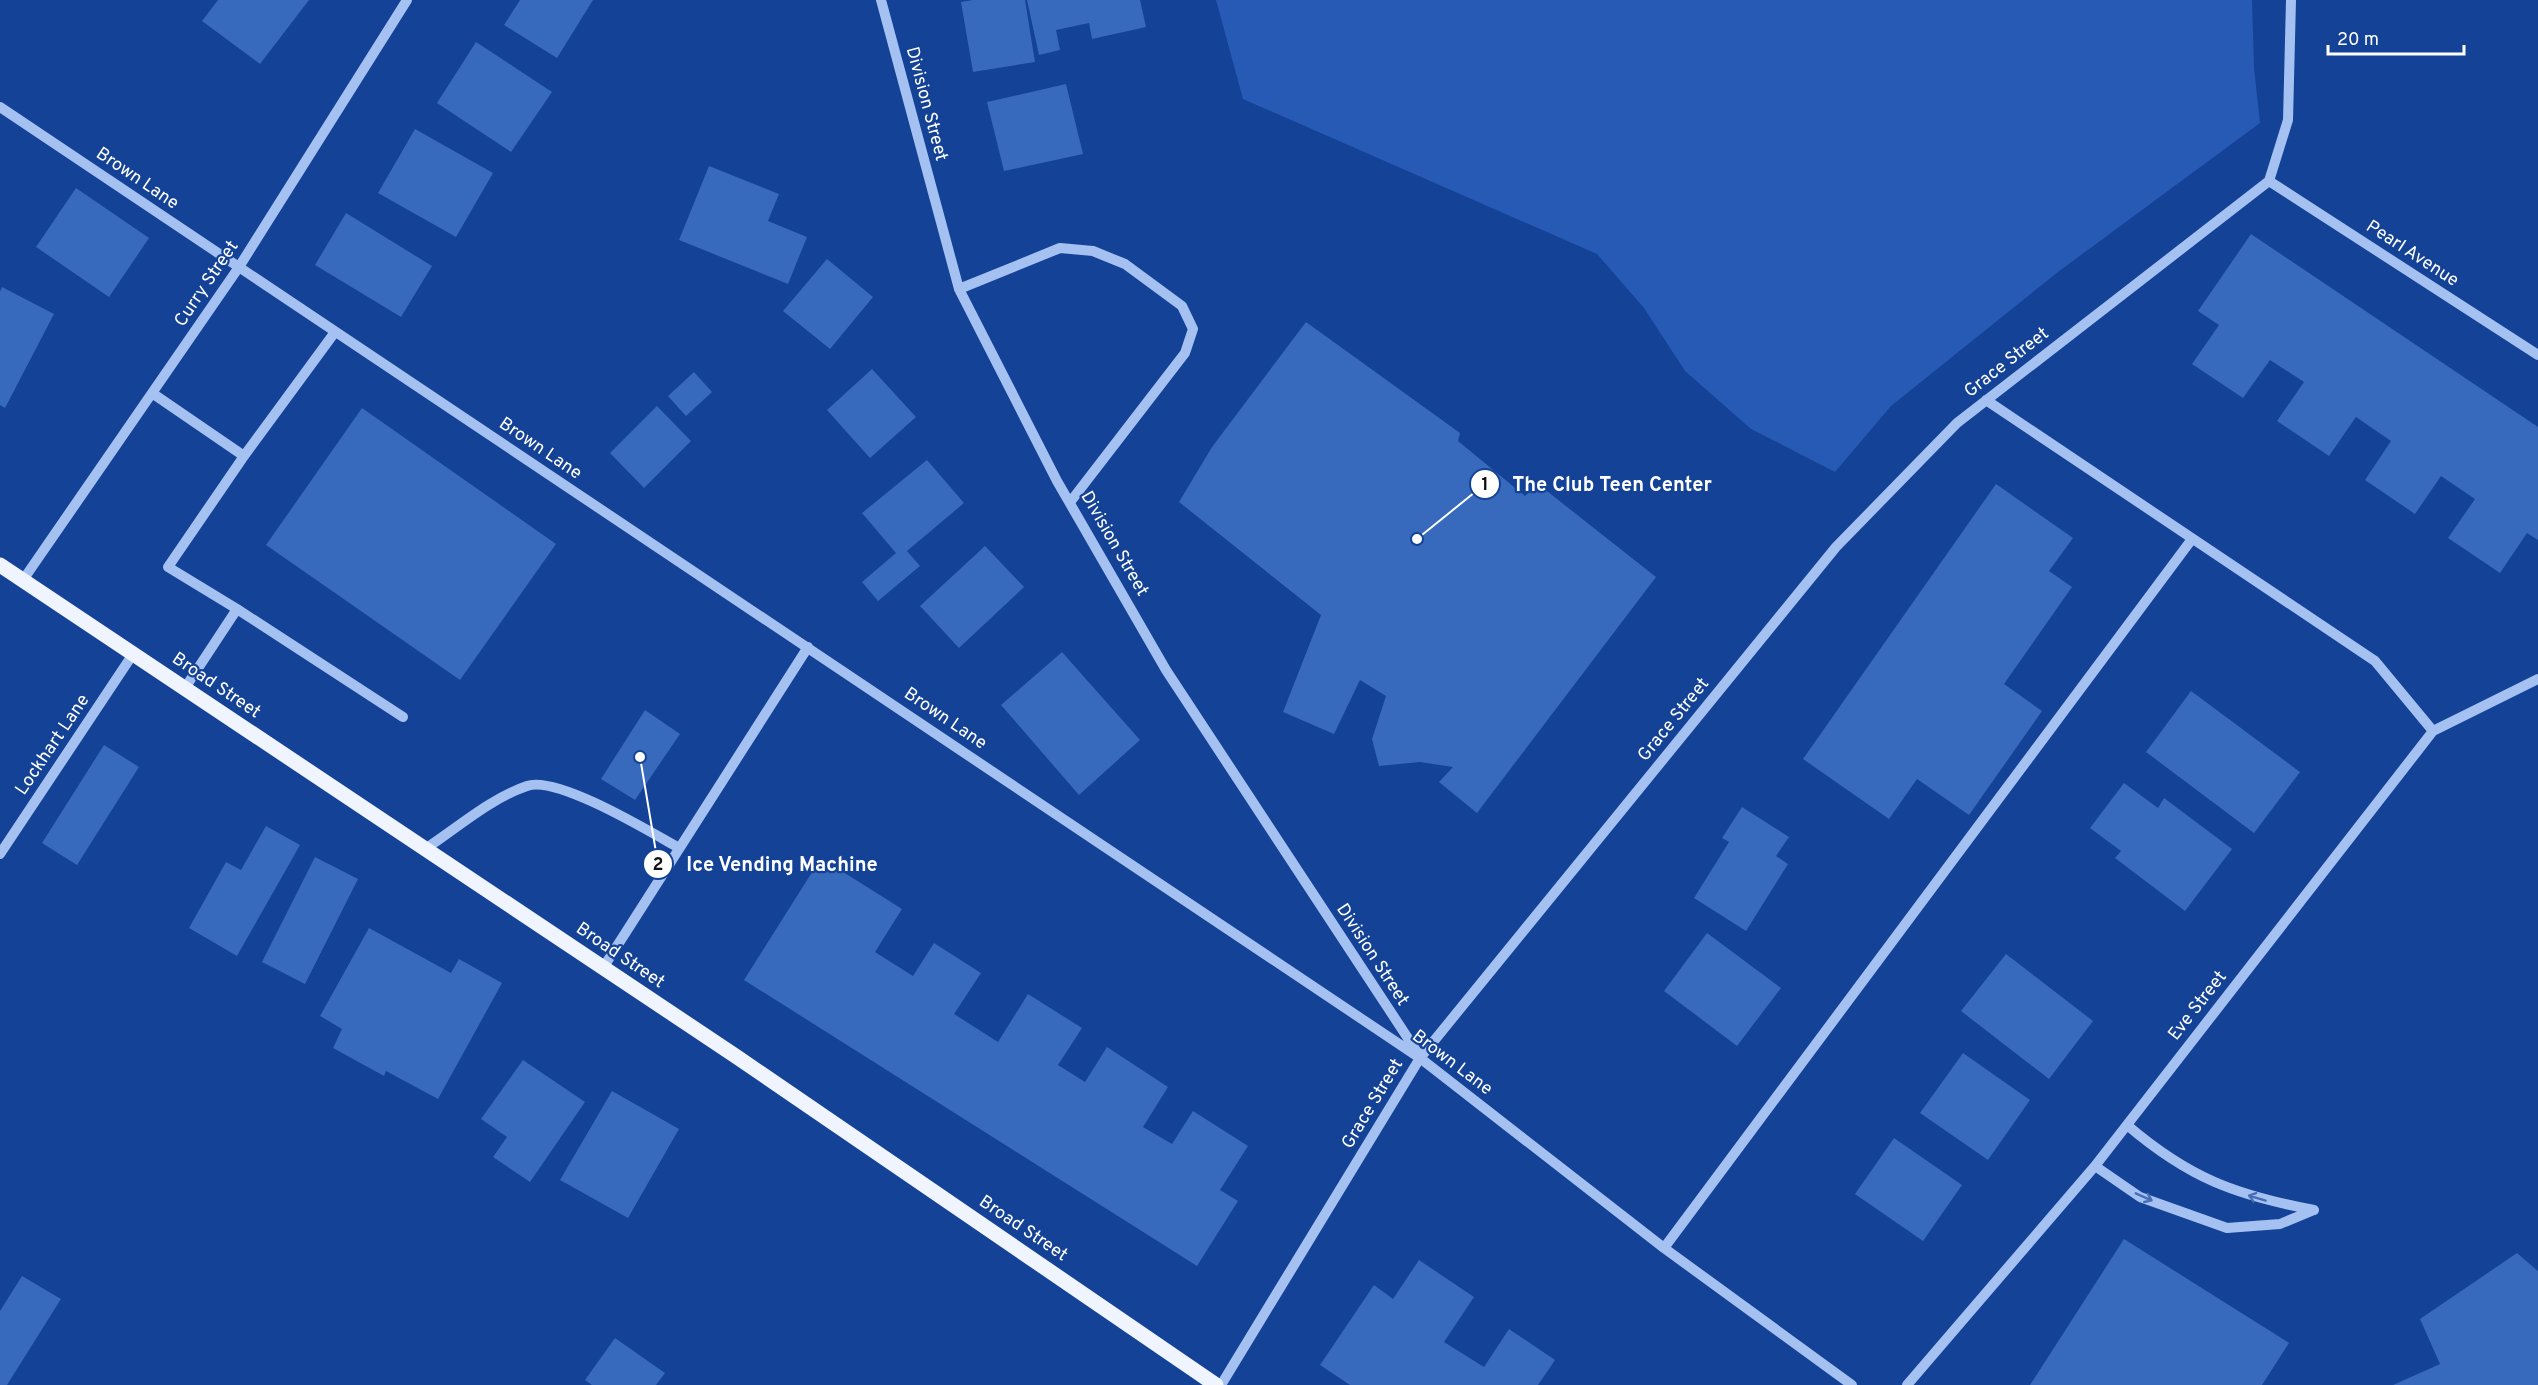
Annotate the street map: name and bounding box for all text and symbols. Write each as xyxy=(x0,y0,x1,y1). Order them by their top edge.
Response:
scale bar xyxy=(2328,18,2464,56)
text: 20 m xyxy=(2337,29,2379,52)
street label: Division Street xyxy=(900,44,952,164)
street label: Brown Lane xyxy=(91,143,183,215)
street label: Pearl Avenue xyxy=(2361,215,2463,293)
street label: Curry Street xyxy=(170,236,244,332)
street label: Grace Street xyxy=(1960,323,2054,403)
street label: Brown Lane xyxy=(494,413,586,485)
callout: The Club Teen Center xyxy=(1470,465,1724,503)
text: The Club Teen Center xyxy=(1512,473,1713,499)
text: 1 xyxy=(1481,474,1489,497)
street label: Division Street xyxy=(1075,487,1153,601)
street label: Broad Street xyxy=(167,648,265,724)
street label: Grace Street xyxy=(1633,673,1715,767)
street label: Brown Lane xyxy=(899,683,991,755)
street label: Lockhart Lane xyxy=(11,690,95,800)
callout: Ice Vending Machine xyxy=(643,845,890,883)
text: Ice Vending Machine xyxy=(686,853,878,879)
text: 2 xyxy=(652,854,664,877)
street label: Division Street xyxy=(1330,899,1414,1011)
street label: Broad Street xyxy=(571,918,669,994)
street label: Eve Street xyxy=(2164,966,2232,1046)
street label: Brown Lane xyxy=(1407,1025,1497,1101)
street label: Grace Street xyxy=(1337,1055,1409,1153)
street label: Broad Street xyxy=(974,1191,1072,1267)
one-way arrow xyxy=(2135,1192,2153,1204)
one-way arrow xyxy=(2248,1192,2267,1203)

